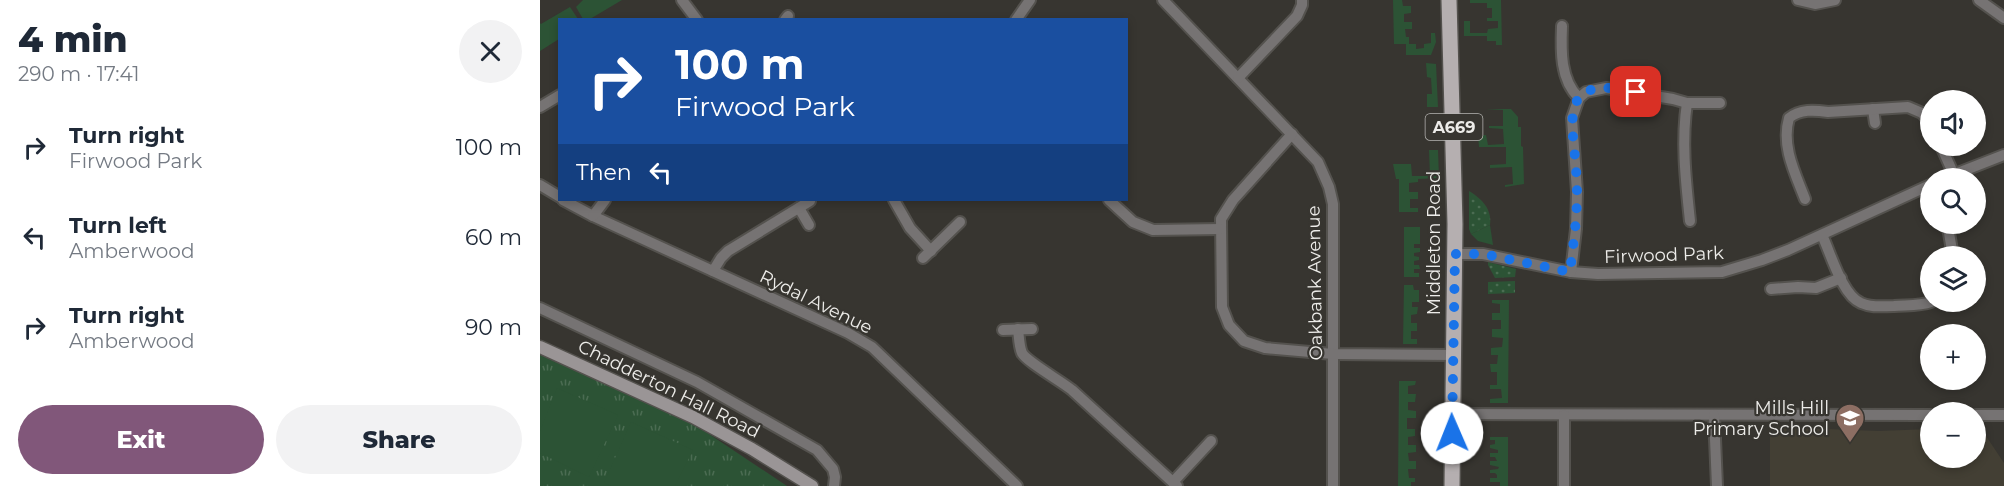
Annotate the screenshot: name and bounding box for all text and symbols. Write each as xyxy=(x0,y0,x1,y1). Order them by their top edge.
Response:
text: 4 min xyxy=(18,17,128,61)
button: close xyxy=(459,20,522,83)
text: 100 m xyxy=(675,38,804,90)
icon: right xyxy=(576,42,654,120)
text: 290 m · 17:41 xyxy=(18,62,140,86)
pin xyxy=(1610,66,1661,117)
icon: arrive xyxy=(1619,75,1652,108)
text: Firwood Park xyxy=(675,90,855,123)
map controls xyxy=(1920,90,1986,468)
button: sound xyxy=(1920,90,1986,156)
road number: A669 xyxy=(1426,114,1482,140)
text: Turn right xyxy=(69,122,184,149)
icon: right xyxy=(18,131,51,164)
text: 100 m xyxy=(456,134,522,161)
text: Firwood Park xyxy=(69,149,202,173)
icon: left xyxy=(644,156,677,189)
text: Then xyxy=(576,159,632,186)
button: search xyxy=(1920,168,1986,234)
street label: Middleton Road xyxy=(1423,171,1445,315)
street label: Oakbank Avenue xyxy=(1303,205,1327,361)
text: Turn left xyxy=(69,212,167,239)
icon: left xyxy=(18,221,51,254)
text: 60 m xyxy=(465,224,522,251)
text: Amberwood xyxy=(69,239,194,263)
street label: Firwood Park xyxy=(1604,242,1725,268)
button: layers xyxy=(1920,246,1986,312)
street label: Rydal Avenue xyxy=(756,265,876,339)
text: Turn right xyxy=(69,302,184,329)
icon: right xyxy=(18,311,51,344)
text: 90 m xyxy=(465,314,522,341)
button: + xyxy=(1920,324,1986,390)
text: Amberwood xyxy=(69,329,194,353)
street label: Chadderton Hall Road xyxy=(574,335,764,443)
place label: Mills Hill Primary School xyxy=(1693,397,1829,440)
position arrow xyxy=(1420,401,1484,465)
school or university icon: Mills Hill Primary School xyxy=(1834,402,1866,444)
button: − xyxy=(1920,402,1986,468)
button: Exit xyxy=(18,405,264,474)
button: Share xyxy=(276,405,522,474)

